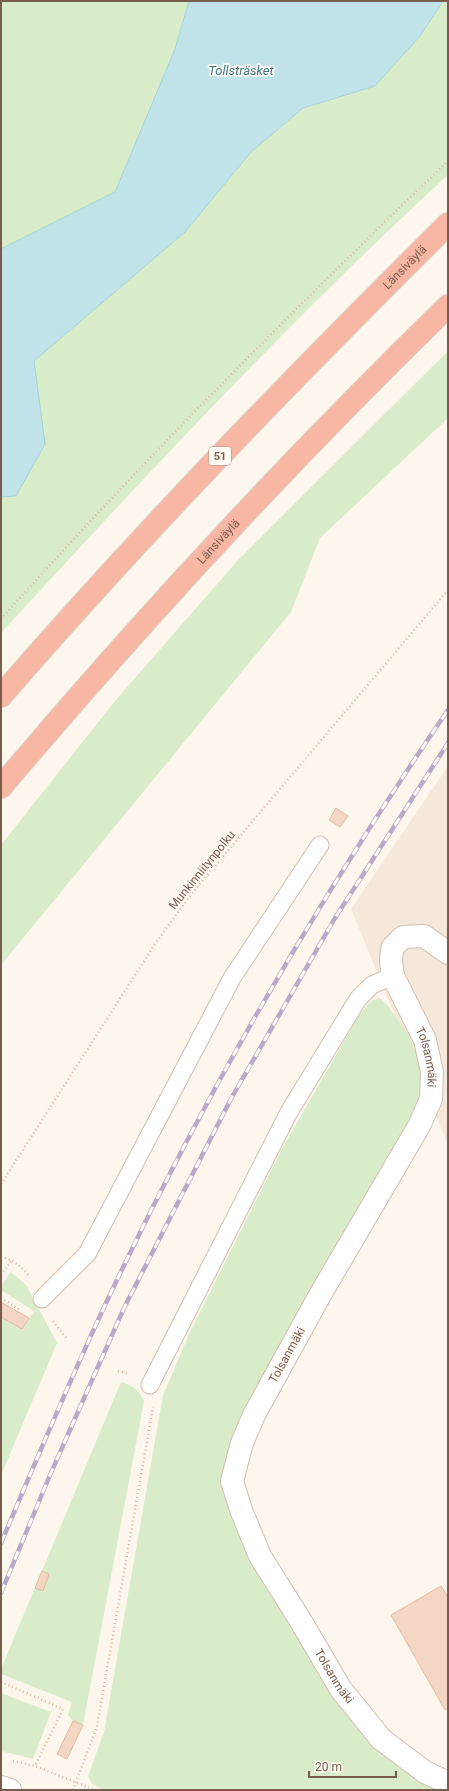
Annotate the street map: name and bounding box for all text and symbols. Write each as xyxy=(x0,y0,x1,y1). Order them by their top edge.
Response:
water label: Tollsträsket xyxy=(208,63,275,78)
street label: Länsiväylä xyxy=(380,242,429,292)
road number: 51 xyxy=(209,447,231,465)
street label: Länsiväylä xyxy=(194,516,243,567)
street label: Munkinniitynpolku xyxy=(166,828,238,912)
street label: Tolsanmäki xyxy=(413,1025,439,1088)
street label: Tolsanmäki xyxy=(266,1325,308,1385)
street label: Tolsanmäki xyxy=(312,1646,357,1706)
scale bar xyxy=(309,1753,396,1779)
text: 20 m xyxy=(315,1760,342,1774)

